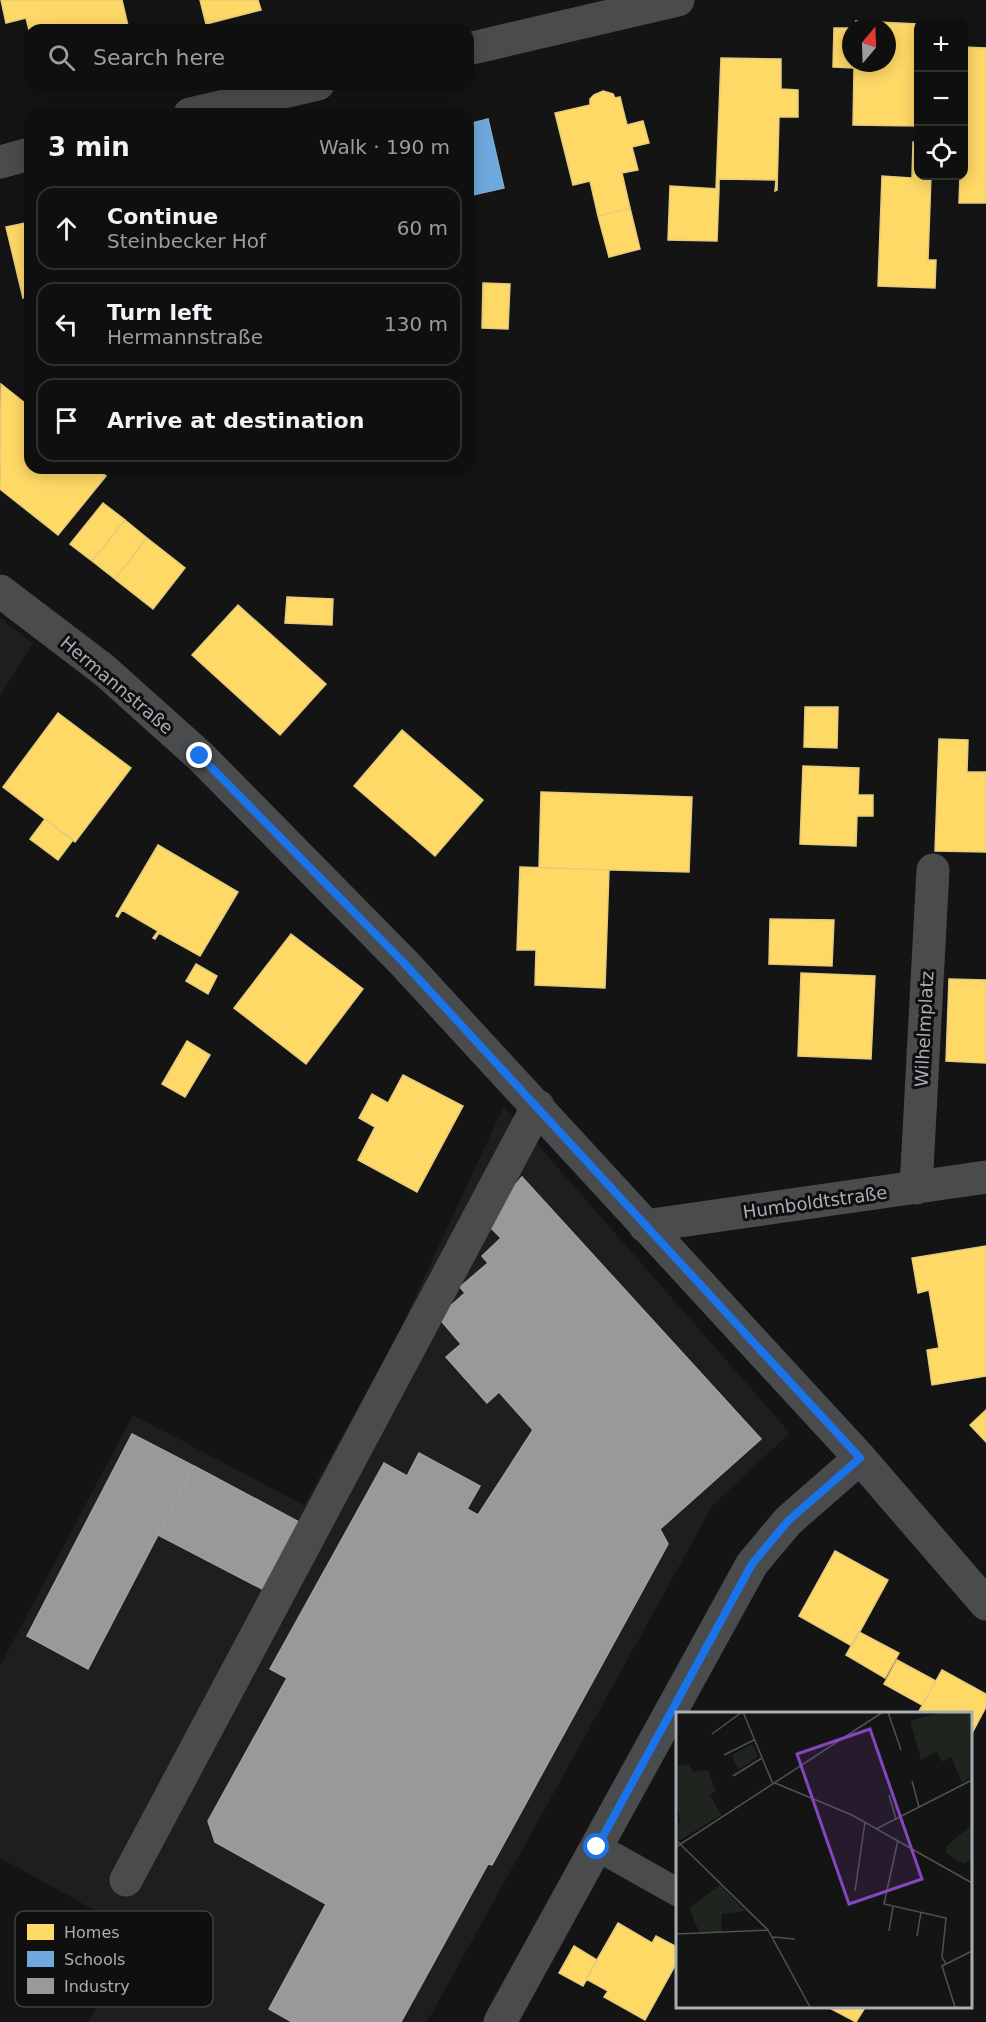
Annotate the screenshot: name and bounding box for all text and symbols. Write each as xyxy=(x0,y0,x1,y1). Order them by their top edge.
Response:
north arrow xyxy=(842,18,896,72)
map controls xyxy=(914,18,968,180)
button: + xyxy=(914,18,968,72)
search box xyxy=(24,24,474,90)
icon: search xyxy=(45,41,78,74)
text: Search here xyxy=(93,45,225,70)
button: − xyxy=(914,72,968,126)
button: locate xyxy=(914,126,968,180)
text: 3 min xyxy=(48,132,130,162)
text: Walk · 190 m xyxy=(319,135,450,159)
text: Continue xyxy=(107,204,218,229)
icon: ahead xyxy=(50,212,83,245)
text: 60 m xyxy=(397,216,448,240)
text: Steinbecker Hof xyxy=(107,229,266,253)
text: Turn left xyxy=(107,300,212,325)
icon: left xyxy=(50,308,83,341)
text: 130 m xyxy=(384,312,448,336)
text: Hermannstraße xyxy=(107,325,263,349)
icon: arrive xyxy=(50,404,83,437)
text: Arrive at destination xyxy=(107,408,364,433)
street label: Hermannstraße xyxy=(56,632,178,738)
route end xyxy=(186,742,212,768)
street label: Wilhelmplatz xyxy=(910,970,938,1088)
street label: Humboldtstraße xyxy=(741,1181,889,1223)
inset map xyxy=(676,1712,971,2007)
route start xyxy=(583,1833,609,1859)
legend xyxy=(15,1911,213,2007)
text: Homes xyxy=(64,1923,120,1942)
text: Schools xyxy=(64,1950,125,1969)
text: Industry xyxy=(64,1977,130,1996)

